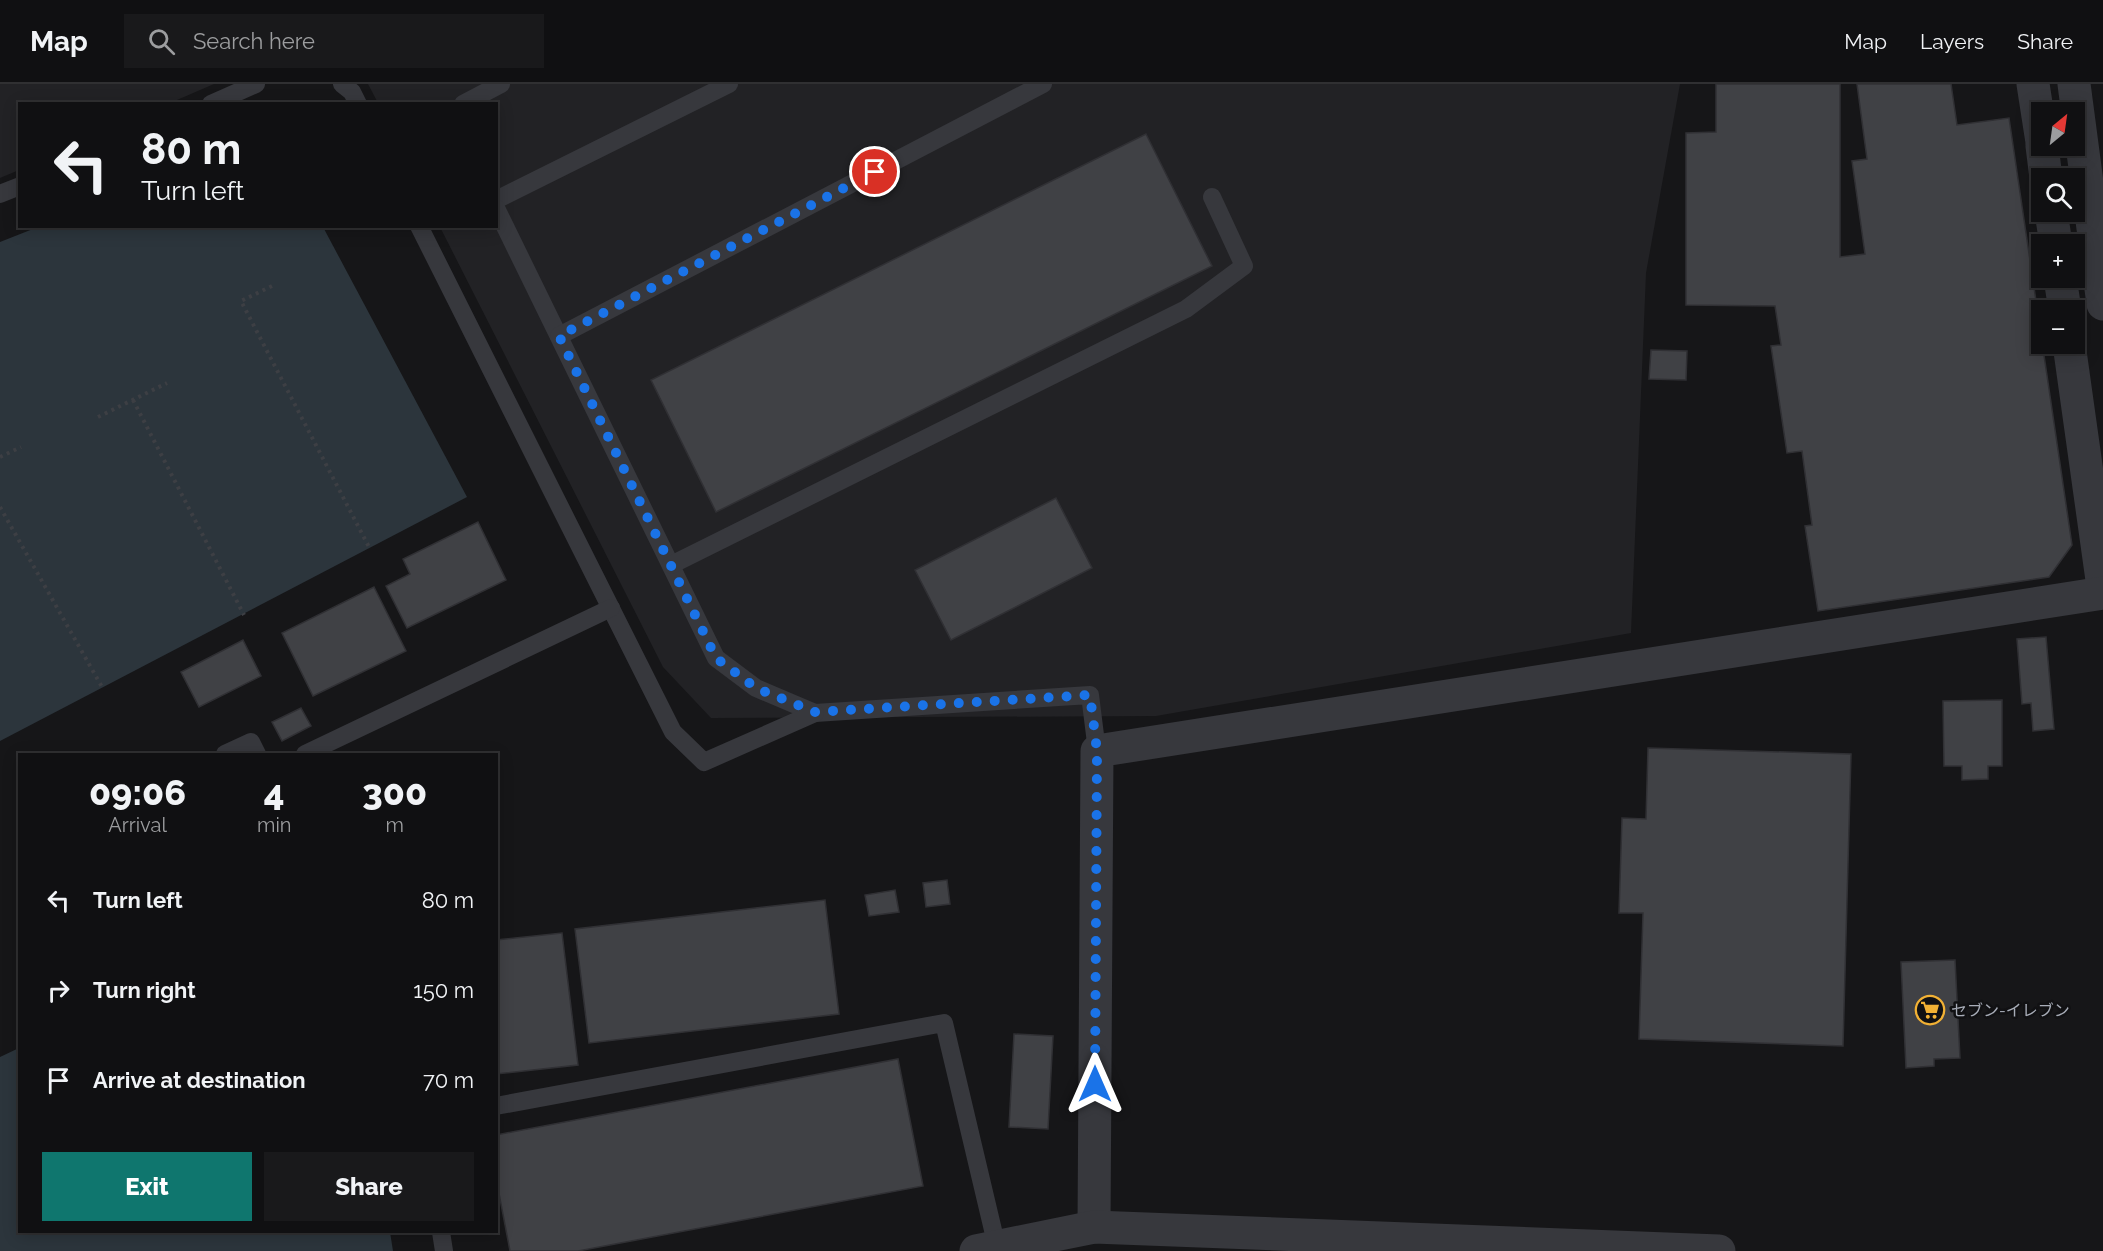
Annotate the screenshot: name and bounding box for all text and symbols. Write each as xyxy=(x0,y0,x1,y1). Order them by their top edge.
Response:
search box xyxy=(124,14,544,68)
text: Map xyxy=(30,25,88,58)
icon: search xyxy=(145,25,178,58)
text: Search here xyxy=(193,28,315,54)
text: Map xyxy=(1844,29,1887,54)
text: Layers xyxy=(1920,29,1984,54)
text: Share xyxy=(2017,29,2073,54)
north arrow xyxy=(2031,102,2085,156)
map controls xyxy=(2031,102,2085,354)
text: 80 m xyxy=(141,125,241,174)
icon: left xyxy=(42,126,120,204)
pin xyxy=(849,146,900,197)
icon: arrive xyxy=(858,155,891,188)
button: search xyxy=(2031,168,2085,222)
text: Turn left xyxy=(141,175,244,206)
button: + xyxy=(2031,234,2085,288)
button: − xyxy=(2031,300,2085,354)
text: 09:06 xyxy=(89,771,186,813)
text: 4 xyxy=(264,771,285,813)
text: 300 xyxy=(362,771,427,813)
text: Arrival xyxy=(108,813,167,837)
text: min xyxy=(257,813,291,837)
text: m xyxy=(386,813,404,837)
icon: left xyxy=(42,884,75,917)
text: Turn left xyxy=(93,887,183,913)
text: 80 m xyxy=(422,887,474,913)
icon: right xyxy=(42,974,75,1007)
text: Turn right xyxy=(93,977,196,1003)
text: 150 m xyxy=(413,977,474,1003)
supermarket icon: セブン-イレブン xyxy=(1914,994,1946,1026)
place label: セブン-イレブン xyxy=(1951,1001,2070,1020)
position arrow xyxy=(1063,1052,1127,1116)
icon: arrive xyxy=(42,1064,75,1097)
text: Arrive at destination xyxy=(93,1067,306,1093)
text: 70 m xyxy=(423,1067,474,1093)
button: Exit xyxy=(42,1152,252,1221)
button: Share xyxy=(264,1152,474,1221)

